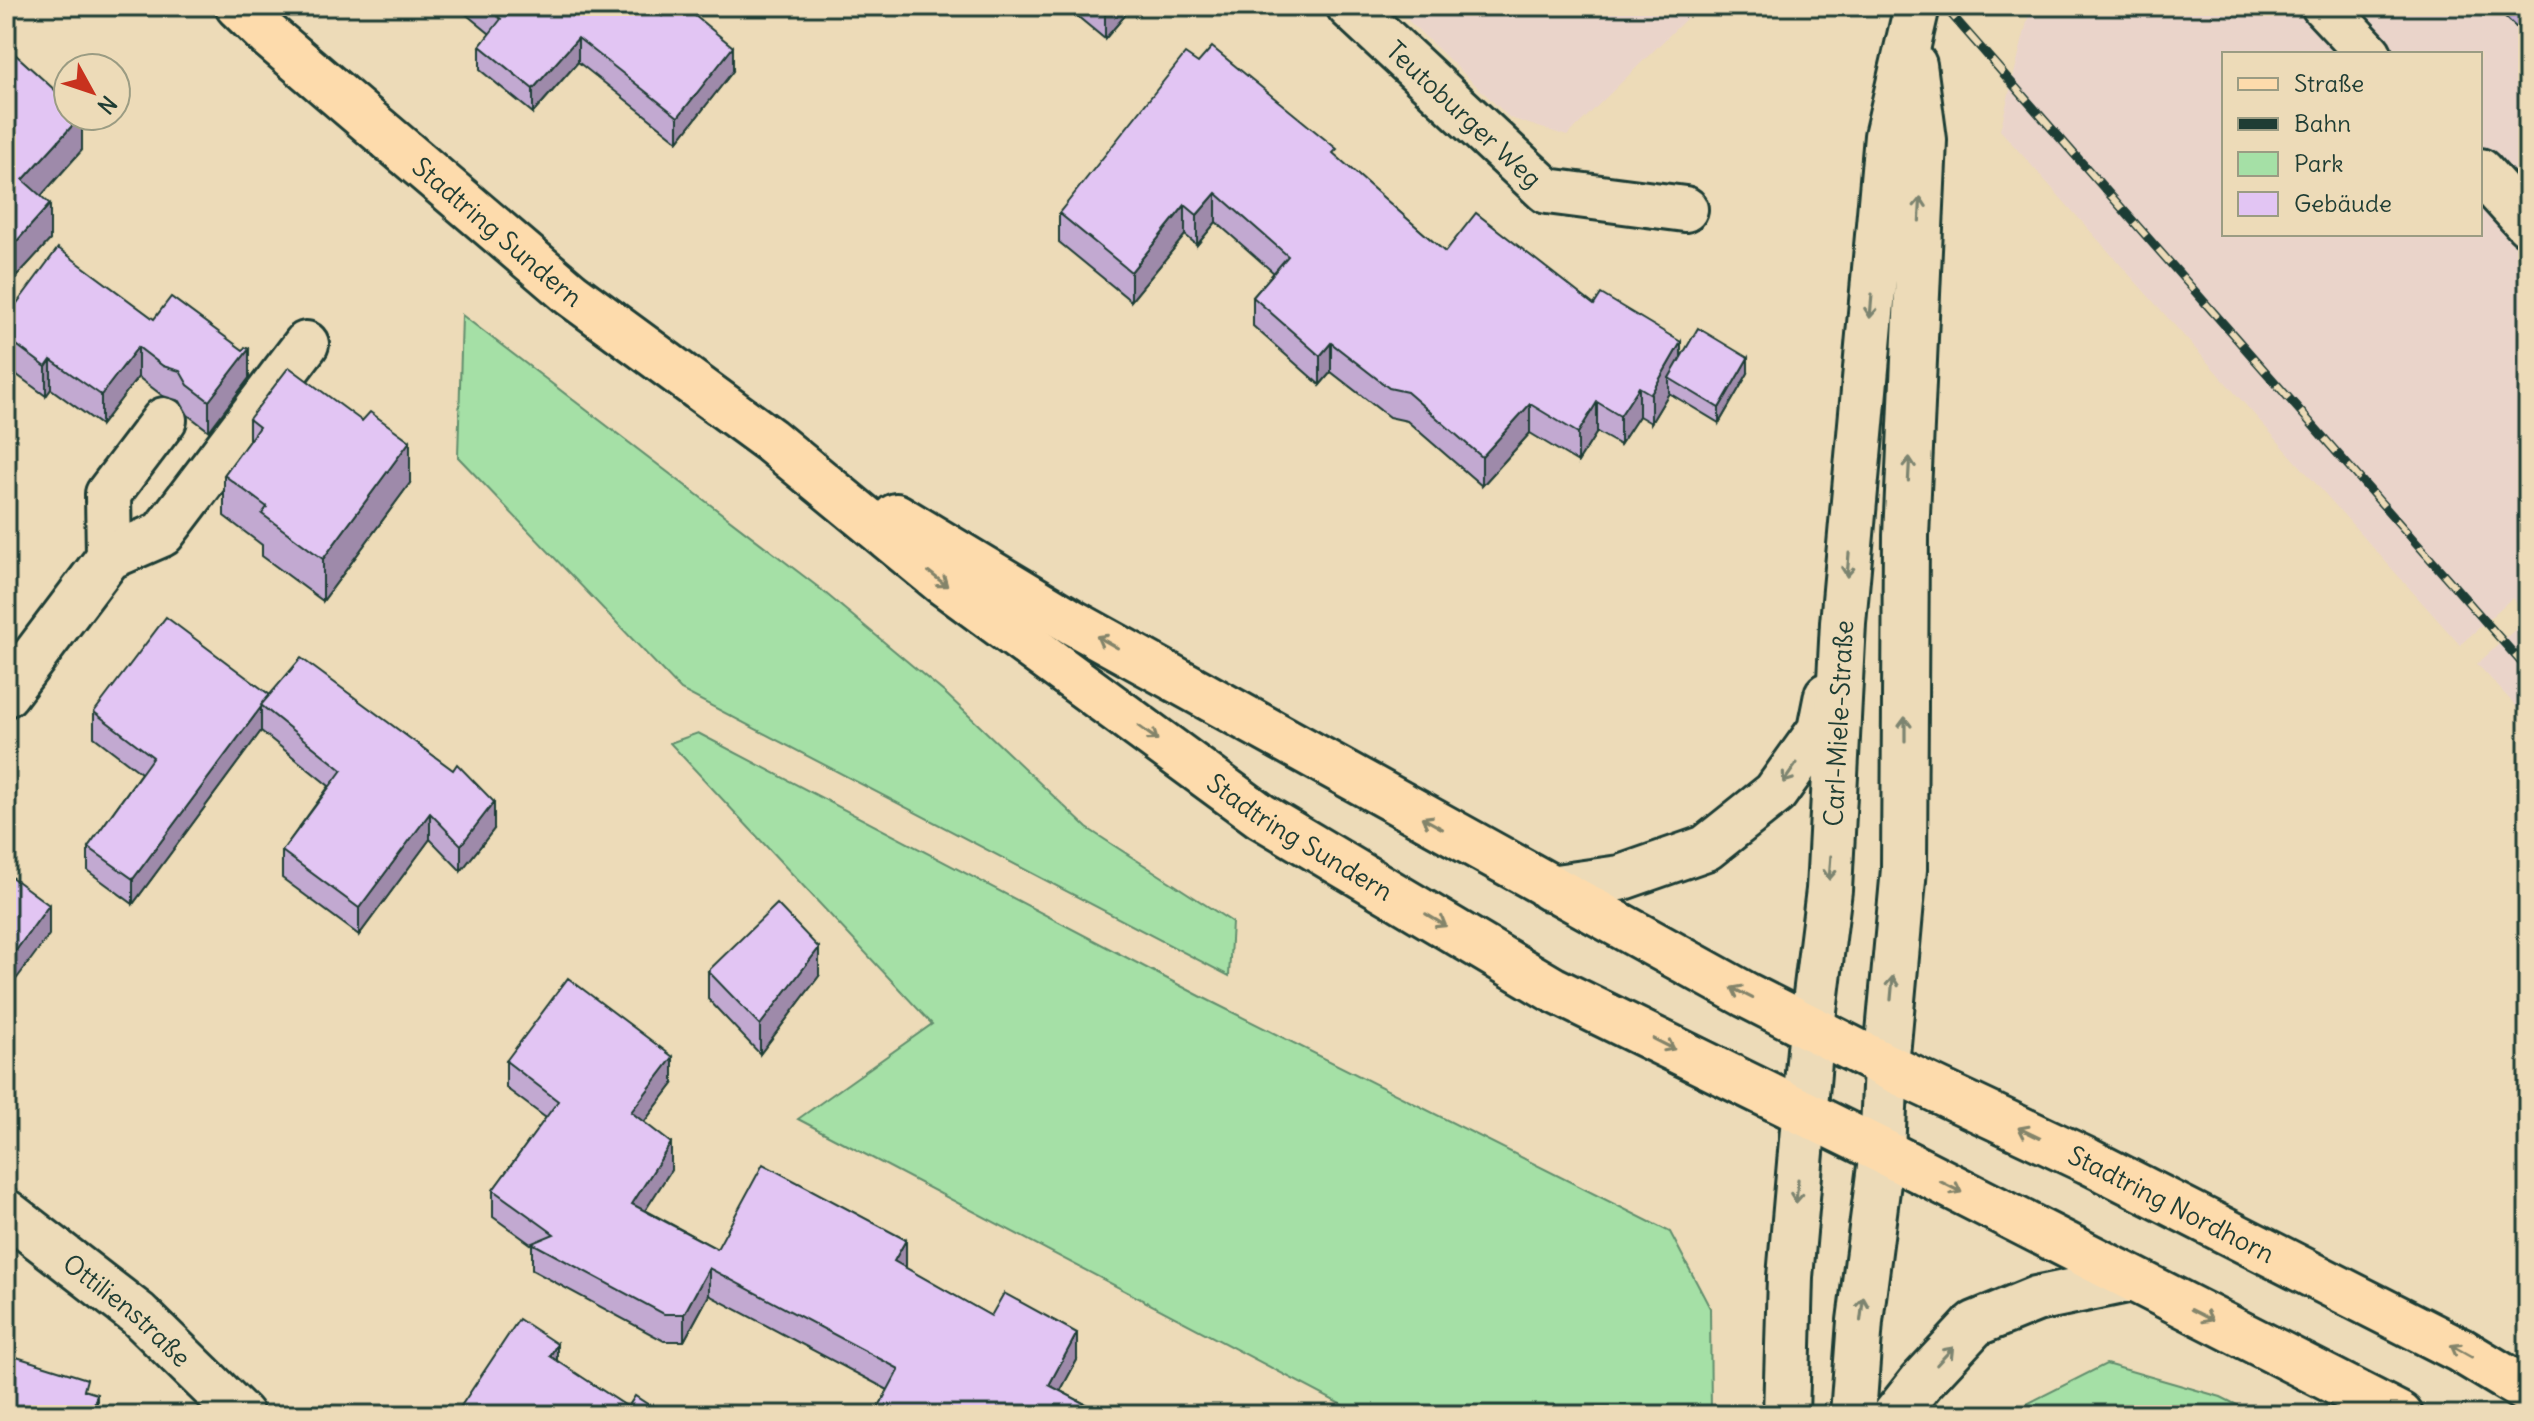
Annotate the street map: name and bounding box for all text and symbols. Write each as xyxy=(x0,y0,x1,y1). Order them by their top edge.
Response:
street label: Teutoburger Weg xyxy=(1380,33,1549,194)
north arrow xyxy=(52,52,132,132)
legend xyxy=(2222,52,2482,236)
text: Straße xyxy=(2294,68,2364,98)
text: N xyxy=(92,90,123,120)
text: Bahn xyxy=(2294,108,2351,138)
text: Park xyxy=(2294,148,2344,178)
street label: Stadtring Sundern xyxy=(406,150,589,313)
text: Gebäude xyxy=(2294,188,2392,218)
one-way arrow xyxy=(1913,196,1928,223)
one-way arrow xyxy=(1864,292,1879,319)
one-way arrow xyxy=(1901,456,1916,483)
one-way arrow xyxy=(1840,551,1855,578)
one-way arrow xyxy=(927,570,948,588)
street label: Carl-Miele-Straße xyxy=(1816,619,1860,827)
one-way arrow xyxy=(1096,634,1120,649)
one-way arrow xyxy=(1897,716,1913,743)
one-way arrow xyxy=(1136,725,1158,742)
one-way arrow xyxy=(1781,761,1798,783)
street label: Stadtring Sundern xyxy=(1201,766,1399,907)
one-way arrow xyxy=(1421,815,1445,830)
one-way arrow xyxy=(1822,854,1837,881)
one-way arrow xyxy=(1424,912,1447,928)
one-way arrow xyxy=(1885,975,1900,1002)
one-way arrow xyxy=(1731,984,1754,1000)
one-way arrow xyxy=(1652,1037,1676,1053)
one-way arrow xyxy=(2018,1125,2042,1140)
street label: Stadtring Nordhorn xyxy=(2063,1138,2281,1270)
one-way arrow xyxy=(1790,1177,1805,1204)
one-way arrow xyxy=(1939,1179,1962,1195)
street label: Ottilienstraße xyxy=(57,1246,198,1374)
one-way arrow xyxy=(1854,1296,1869,1323)
one-way arrow xyxy=(2190,1307,2214,1323)
one-way arrow xyxy=(2450,1343,2473,1359)
one-way arrow xyxy=(1936,1346,1955,1366)

